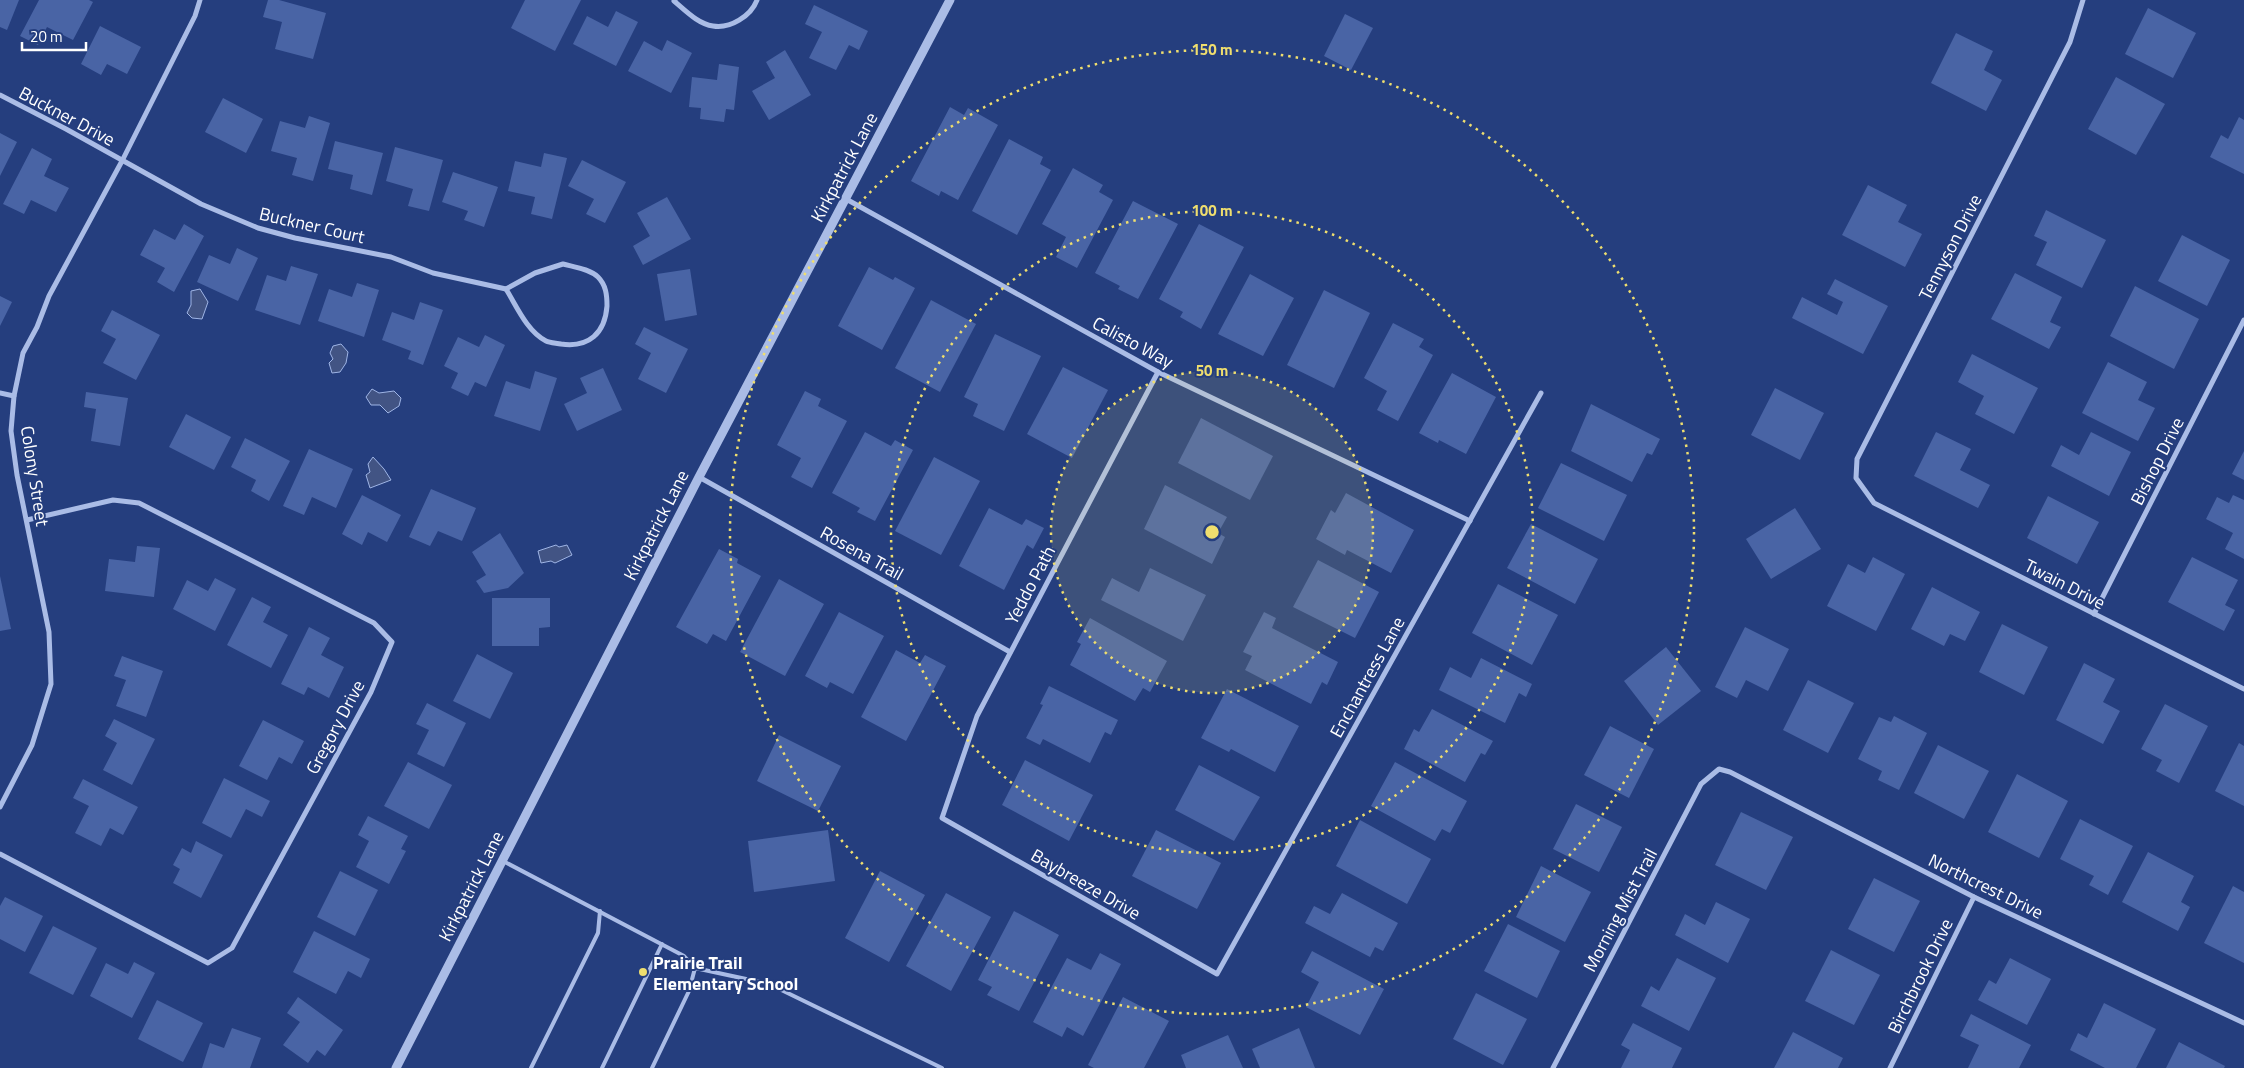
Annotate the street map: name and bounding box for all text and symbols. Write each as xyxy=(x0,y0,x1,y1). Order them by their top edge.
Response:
scale bar xyxy=(22,20,86,52)
text: 20 m xyxy=(30,25,63,48)
text: 150 m xyxy=(1191,38,1233,61)
street label: Buckner Drive xyxy=(14,79,120,153)
street label: Kirkpatrick Lane xyxy=(804,107,884,227)
street label: Tennyson Drive xyxy=(1912,189,1988,305)
text: 100 m xyxy=(1191,199,1233,222)
street label: Buckner Court xyxy=(257,200,368,250)
street label: Calisto Way xyxy=(1088,309,1179,375)
text: 50 m xyxy=(1196,359,1228,382)
street label: Bishop Drive xyxy=(2123,412,2191,510)
street label: Colony Street xyxy=(14,424,56,529)
street label: Kirkpatrick Lane xyxy=(617,465,695,585)
street label: Rosena Trail xyxy=(815,519,909,587)
centre of rings xyxy=(1203,523,1221,541)
street label: Yeddo Path xyxy=(998,541,1062,629)
street label: Twain Drive xyxy=(2020,552,2110,616)
street label: Enchantress Lane xyxy=(1323,612,1411,742)
street label: Gregory Drive xyxy=(299,675,371,779)
street label: Kirkpatrick Lane xyxy=(432,826,510,946)
street label: Baybreeze Drive xyxy=(1026,842,1146,926)
street label: Morning Mist Trail xyxy=(1576,844,1664,976)
street label: Northcrest Drive xyxy=(1924,847,2048,925)
street label: Birchbrook Drive xyxy=(1880,914,1960,1038)
place label: Prairie Trail Elementary School xyxy=(653,949,798,997)
marker: Prairie Trail Elementary School xyxy=(637,966,649,978)

